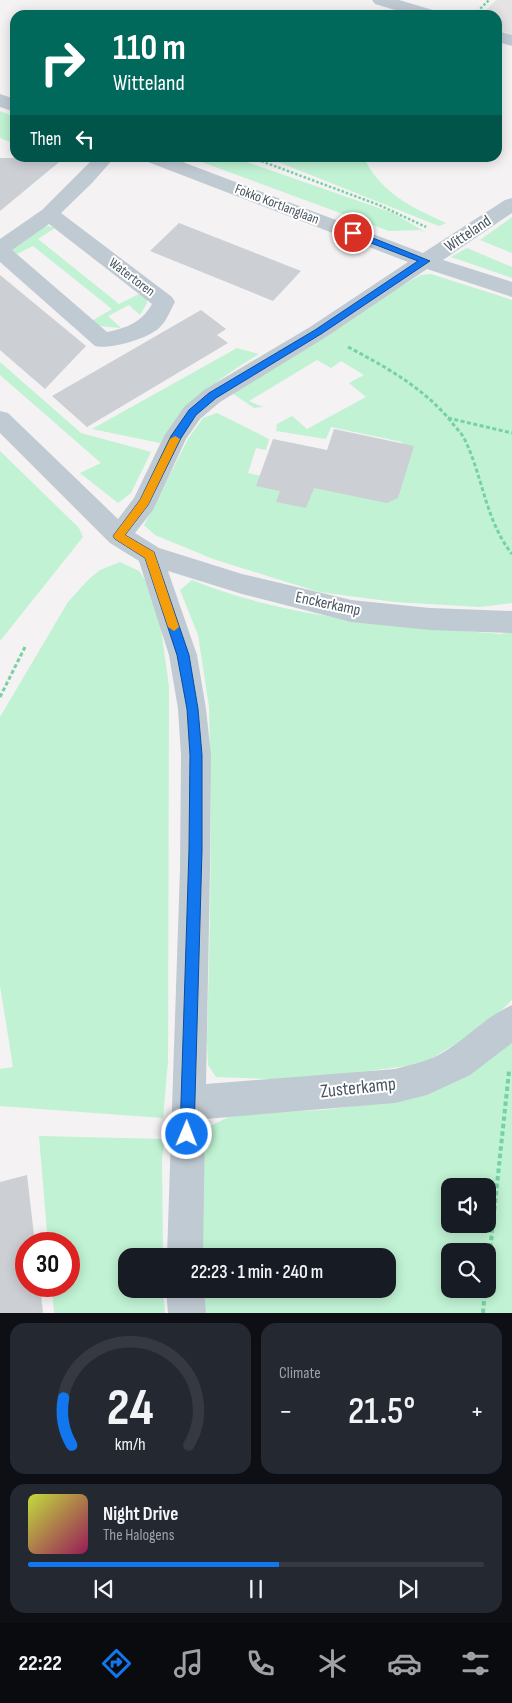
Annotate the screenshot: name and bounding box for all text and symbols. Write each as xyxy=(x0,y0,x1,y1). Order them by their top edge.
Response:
text: 110 m xyxy=(113,27,186,70)
icon: right xyxy=(30,30,95,95)
text: Witteland xyxy=(113,70,185,97)
icon: left xyxy=(71,125,99,153)
text: Then xyxy=(30,128,61,151)
street label: Fokko Kortlanglaan xyxy=(233,180,321,228)
pin xyxy=(332,212,374,254)
street label: Witteland xyxy=(441,212,495,256)
icon: arrive xyxy=(339,219,367,247)
street label: Watertoren xyxy=(106,254,158,300)
street label: Enckerkamp xyxy=(294,588,362,620)
street label: Zusterkamp xyxy=(319,1073,397,1103)
position arrow xyxy=(160,1107,212,1159)
map controls xyxy=(441,1178,496,1298)
button: sound xyxy=(441,1178,496,1233)
speed limit sign: 30 xyxy=(15,1232,80,1297)
button: search xyxy=(441,1243,496,1298)
text: 22:23 · 1 min · 240 m xyxy=(191,1261,323,1284)
text: Climate xyxy=(279,1364,321,1383)
text: 24 xyxy=(107,1377,154,1440)
text: 21.5° xyxy=(348,1389,415,1434)
text: − xyxy=(279,1395,293,1428)
text: + xyxy=(470,1395,484,1428)
text: km/h xyxy=(115,1434,146,1455)
text: Night Drive xyxy=(103,1503,178,1526)
text: The Halogens xyxy=(103,1526,174,1545)
icon: previous xyxy=(90,1575,118,1603)
icon: pause xyxy=(242,1575,270,1603)
icon: next xyxy=(394,1575,422,1603)
icon: directions xyxy=(99,1646,134,1681)
icon: music xyxy=(171,1646,206,1681)
icon: phone xyxy=(243,1646,278,1681)
icon: climate xyxy=(315,1646,350,1681)
icon: car xyxy=(387,1646,422,1681)
icon: filters xyxy=(458,1646,493,1681)
text: 22:22 xyxy=(18,1650,62,1677)

